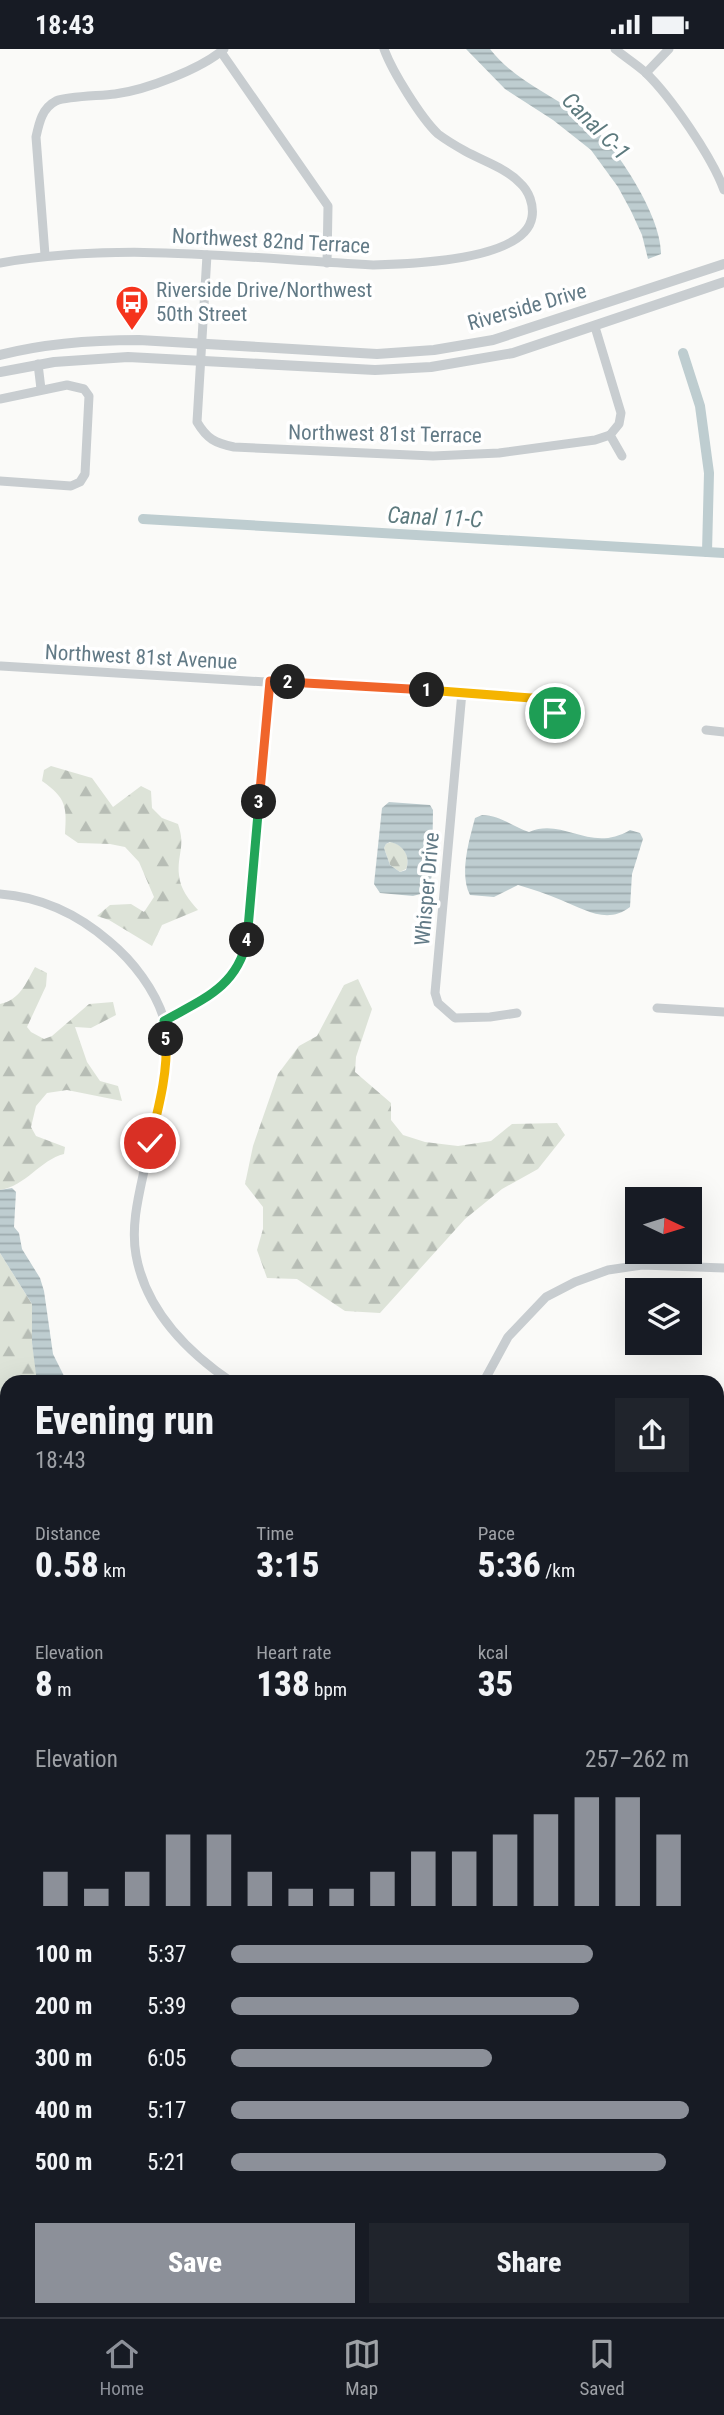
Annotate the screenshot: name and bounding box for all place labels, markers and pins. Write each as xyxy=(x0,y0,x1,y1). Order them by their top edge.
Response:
place label: Riverside Drive/Northwest 50th Street xyxy=(156,278,372,326)
bus stop icon: Riverside Drive/Northwest 50th Street xyxy=(113,283,151,332)
pin: 2 xyxy=(270,665,306,699)
pin: 1 xyxy=(410,673,444,707)
pin xyxy=(525,683,585,743)
pin: 3 xyxy=(242,785,276,819)
pin: 4 xyxy=(230,923,264,957)
pin: 5 xyxy=(148,1021,184,1056)
pin xyxy=(120,1113,180,1173)

